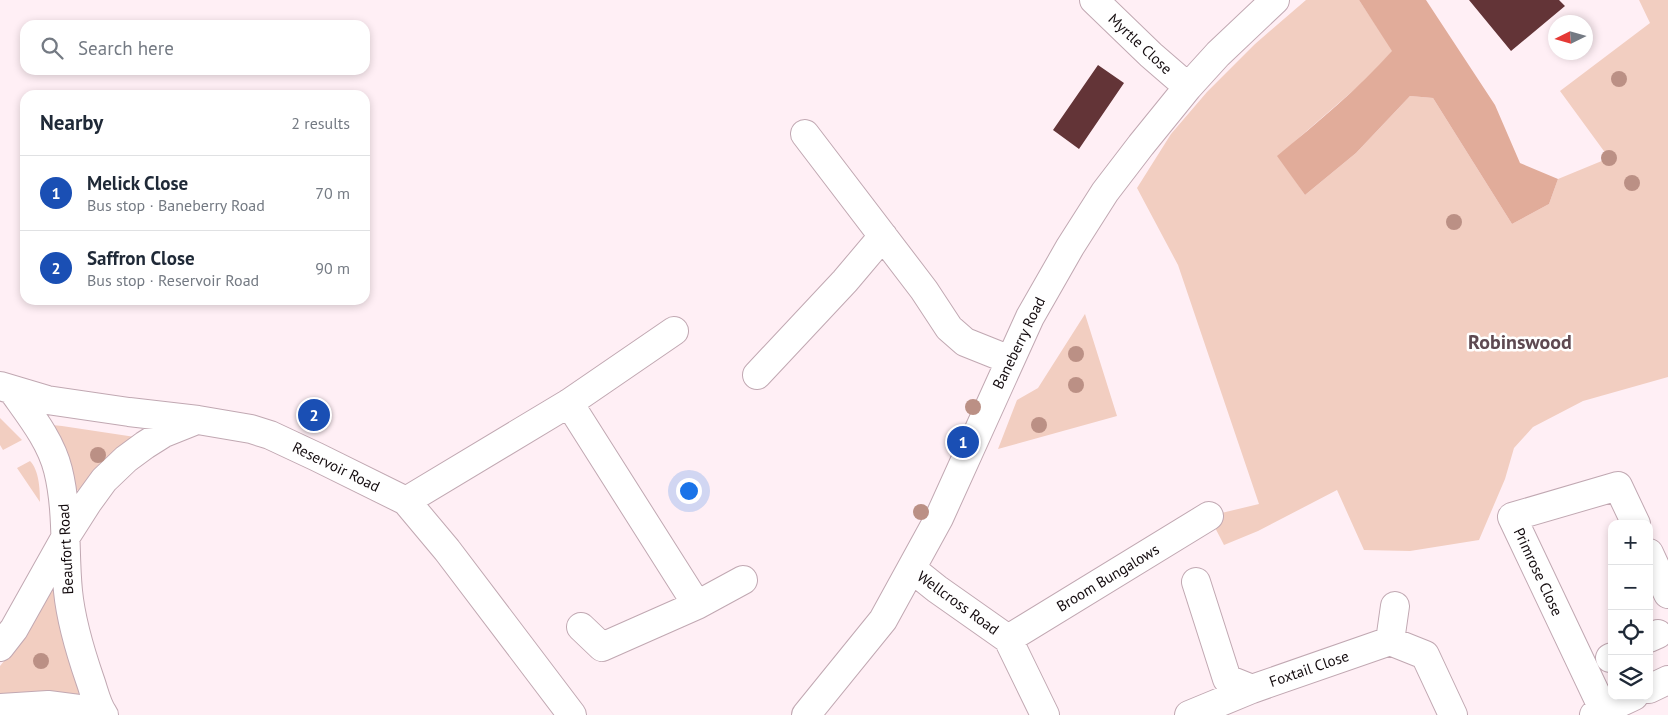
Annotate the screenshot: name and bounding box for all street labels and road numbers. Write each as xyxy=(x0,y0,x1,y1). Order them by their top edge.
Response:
street label: Myrtle Close xyxy=(1104,9,1176,78)
street label: Baneberry Road xyxy=(988,294,1049,392)
street label: Reservoir Road xyxy=(289,437,383,496)
street label: Beaufort Road xyxy=(54,503,77,595)
street label: Primrose Close xyxy=(1510,525,1567,619)
street label: Broom Bungalows xyxy=(1053,539,1162,616)
street label: Wellcross Road xyxy=(914,567,1003,639)
street label: Foxtail Close xyxy=(1266,646,1351,691)

